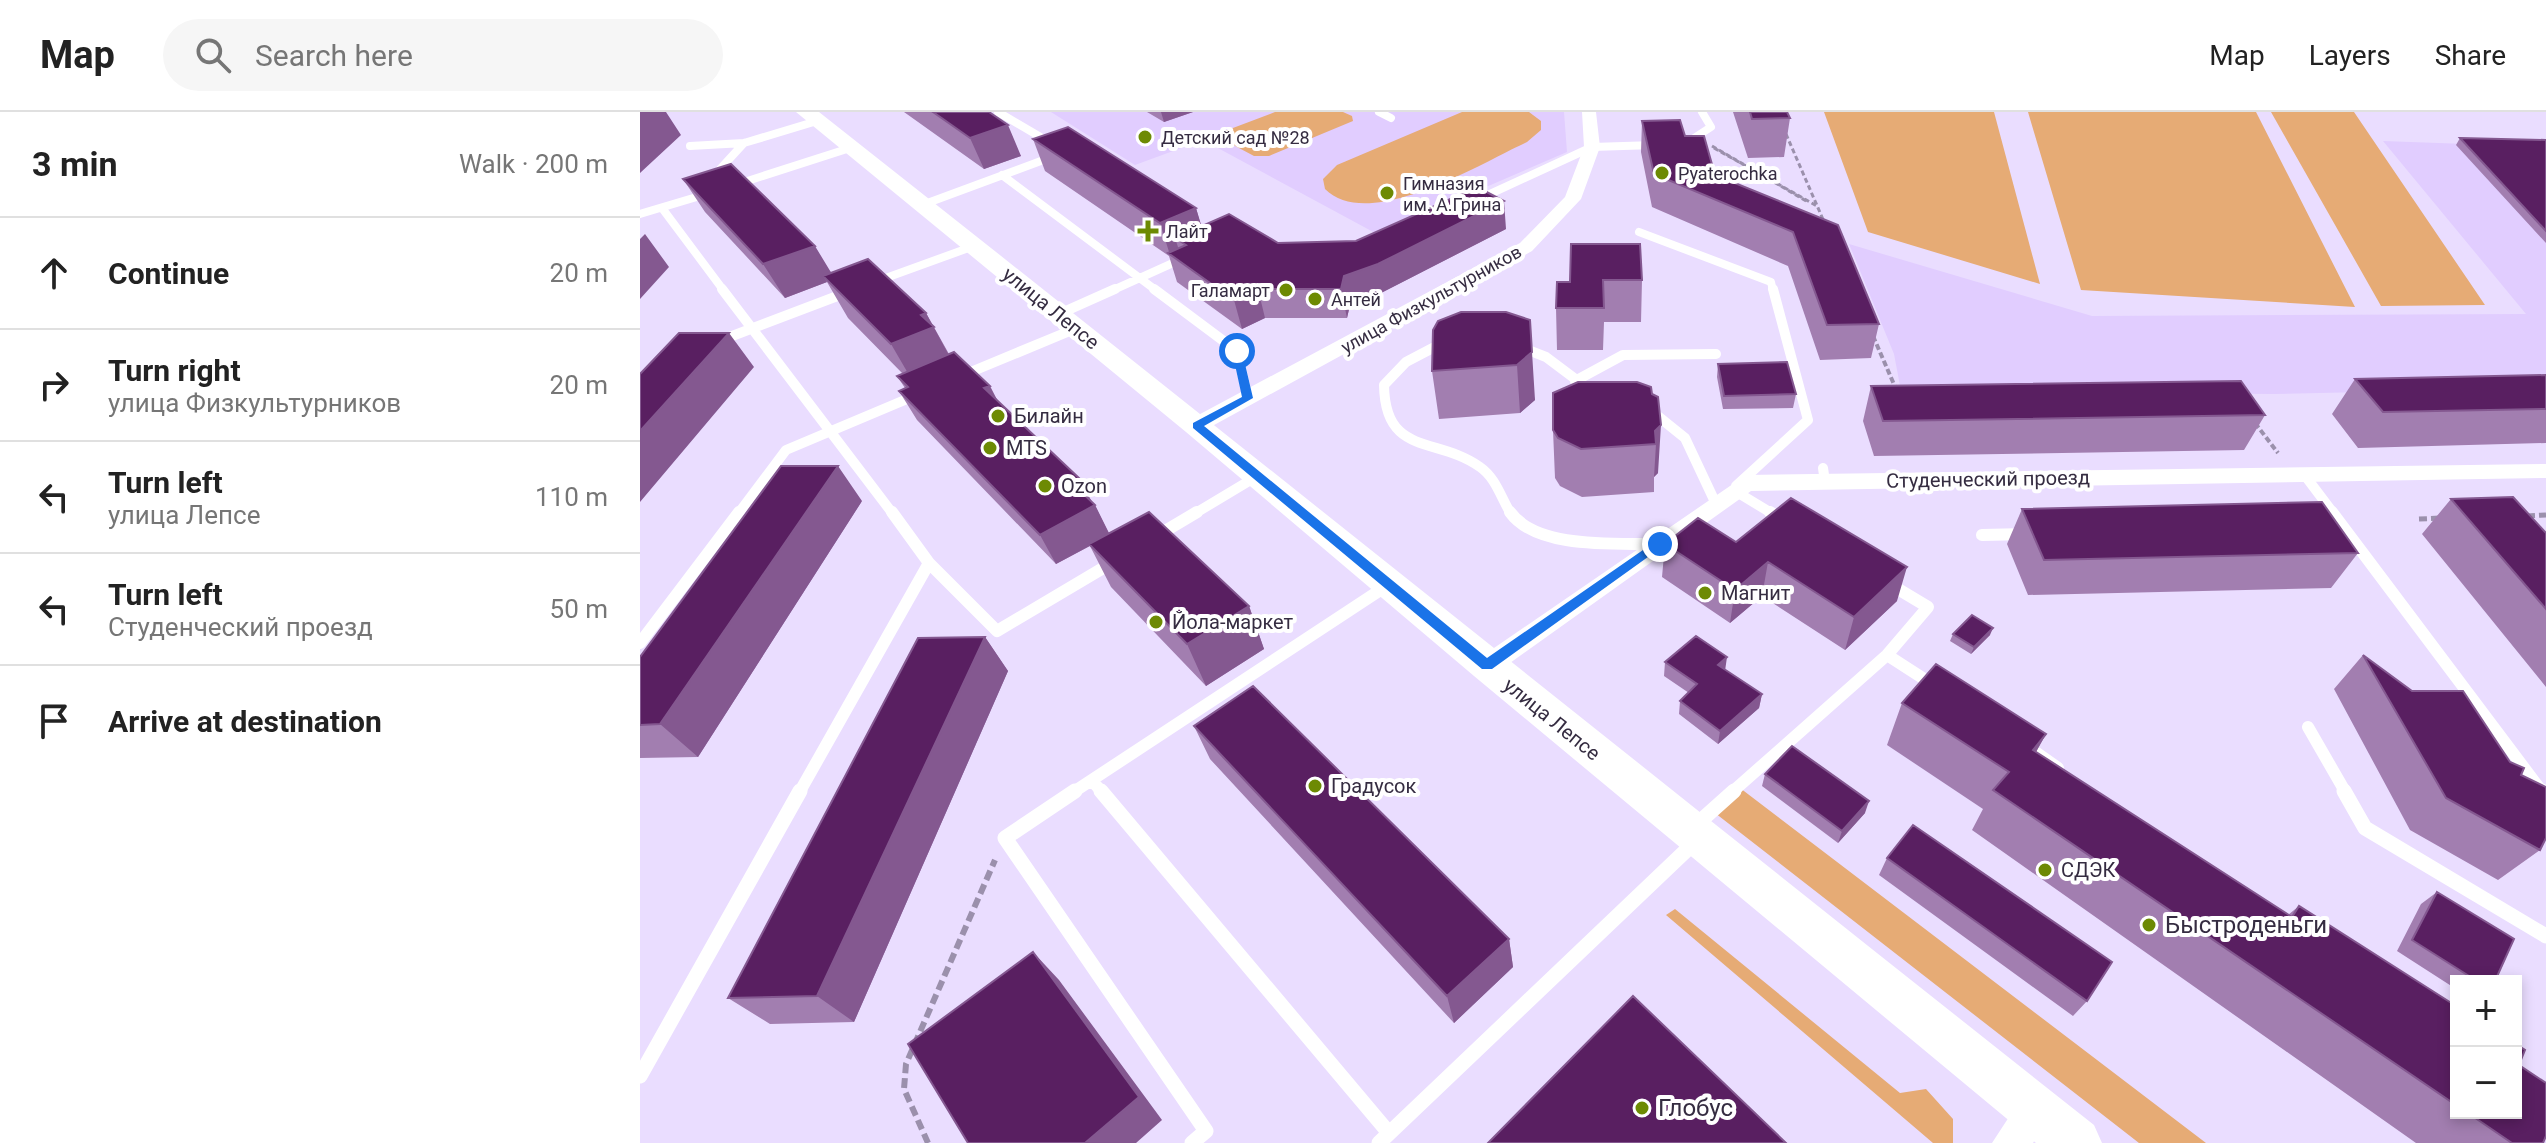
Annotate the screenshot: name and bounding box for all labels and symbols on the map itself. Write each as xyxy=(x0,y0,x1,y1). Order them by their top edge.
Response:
place label: Детский сад №28 xyxy=(1161,127,1310,148)
marker: Детский сад №28 xyxy=(1136,128,1154,146)
place label: Pyaterochka xyxy=(1678,163,1778,184)
marker: Pyaterochka xyxy=(1653,164,1671,182)
place label: Гимназия им. А.Грина xyxy=(1403,173,1501,215)
marker: Гимназия им. А.Грина xyxy=(1378,184,1396,202)
marker: Лайт xyxy=(1137,220,1159,242)
place label: Лайт xyxy=(1166,221,1208,242)
street label: улица Физкультурников xyxy=(1337,241,1525,357)
street label: улица Лепсе xyxy=(998,262,1104,354)
place label: Галамарт xyxy=(1191,280,1270,301)
marker: Галамарт xyxy=(1277,281,1295,299)
place label: Антей xyxy=(1331,289,1381,310)
marker: Антей xyxy=(1306,290,1324,308)
route start xyxy=(1219,333,1255,369)
place label: Билайн xyxy=(1014,404,1084,428)
marker: Билайн xyxy=(989,407,1007,425)
place label: MTS xyxy=(1006,436,1047,460)
marker: MTS xyxy=(981,439,999,457)
street label: Студенческий проезд xyxy=(1886,465,2090,493)
place label: Ozon xyxy=(1061,474,1107,498)
marker: Ozon xyxy=(1036,477,1054,495)
route end xyxy=(1642,526,1678,562)
place label: Магнит xyxy=(1721,581,1791,605)
marker: Магнит xyxy=(1696,584,1714,602)
place label: Йола-маркет xyxy=(1172,610,1294,634)
marker: Йола-маркет xyxy=(1147,613,1165,631)
street label: улица Лепсе xyxy=(1499,673,1605,765)
place label: Градусок xyxy=(1331,774,1417,798)
marker: Градусок xyxy=(1306,777,1324,795)
place label: СДЭК xyxy=(2061,858,2116,882)
marker: СДЭК xyxy=(2036,861,2054,879)
place label: Быстроденьги xyxy=(2165,911,2327,939)
marker: Быстроденьги xyxy=(2140,916,2158,934)
place label: Глобус xyxy=(1658,1094,1733,1122)
marker: Глобус xyxy=(1633,1099,1651,1117)

